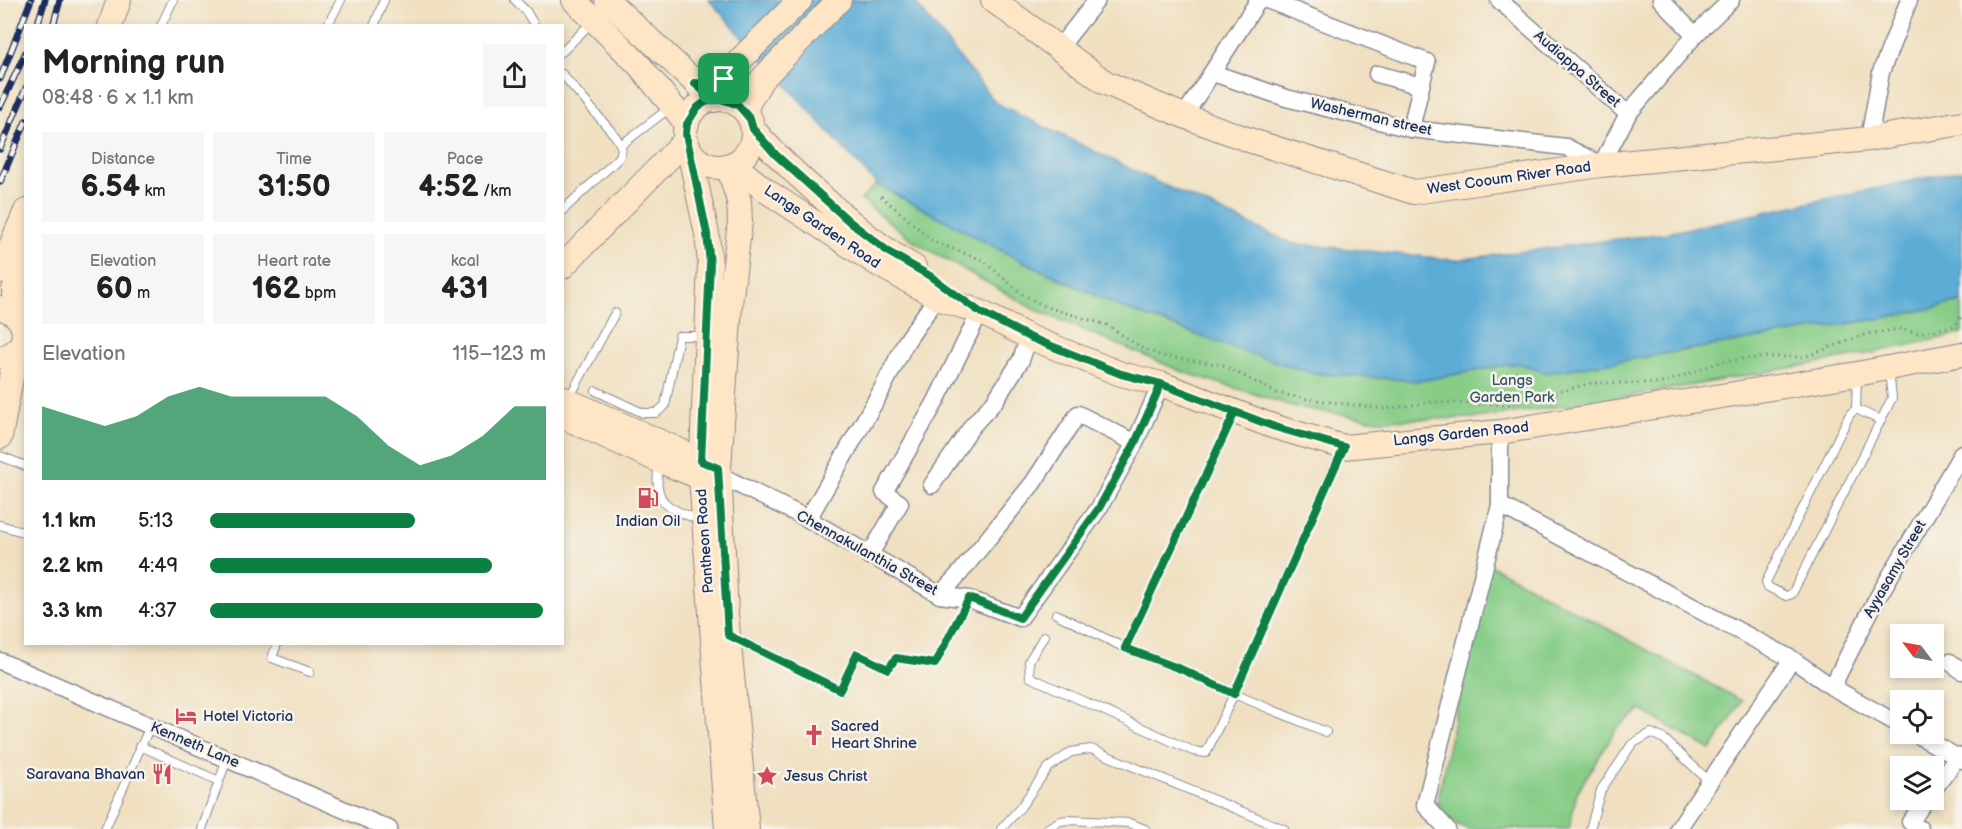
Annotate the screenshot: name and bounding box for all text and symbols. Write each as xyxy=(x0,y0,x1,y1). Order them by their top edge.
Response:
street label: Audiappa Street xyxy=(1530,26,1625,112)
text: Morning run xyxy=(42,43,225,83)
button: share xyxy=(483,44,546,107)
pin xyxy=(698,53,749,104)
icon: arrive xyxy=(707,62,740,95)
text: 08:48 · 6 × 1.1 km xyxy=(42,86,194,110)
street label: Washerman street xyxy=(1308,94,1434,140)
text: Distance xyxy=(91,150,155,169)
text: Time xyxy=(276,150,312,169)
text: Pace xyxy=(447,150,483,169)
street label: West Cooum River Road xyxy=(1426,157,1592,199)
text: 6.54 xyxy=(80,169,140,205)
text: 31:50 xyxy=(257,169,331,205)
text: 4:52 xyxy=(419,169,479,205)
street label: Langs Garden Road xyxy=(760,181,884,273)
text: km xyxy=(140,182,166,201)
text: /km xyxy=(479,182,511,201)
text: Elevation xyxy=(90,252,156,271)
text: Heart rate xyxy=(257,252,331,271)
text: kcal xyxy=(451,252,479,271)
text: 60 xyxy=(96,271,133,307)
text: 162 xyxy=(252,271,300,307)
text: 431 xyxy=(441,271,489,307)
text: m xyxy=(133,284,150,303)
text: bpm xyxy=(300,284,336,303)
text: Elevation xyxy=(42,342,125,366)
text: 115–123 m xyxy=(453,342,546,366)
park label: Langs Garden Park xyxy=(1470,371,1555,407)
street label: Langs Garden Road xyxy=(1392,417,1530,451)
fuel station icon: Indian Oil xyxy=(636,486,660,510)
street label: Pantheon Road xyxy=(692,488,718,594)
street label: Chennakulanthia Street xyxy=(793,506,941,600)
text: 1.1 km xyxy=(42,509,96,533)
text: 5:13 xyxy=(138,509,174,533)
place label: Indian Oil xyxy=(616,512,680,531)
street label: Ayyasamy Street xyxy=(1859,516,1931,621)
text: 2.2 km xyxy=(42,554,103,578)
text: 4:49 xyxy=(138,554,178,578)
text: 3.3 km xyxy=(42,599,103,623)
text: 4:37 xyxy=(138,599,176,623)
north arrow xyxy=(1890,624,1944,678)
map controls xyxy=(1890,624,1944,810)
button: locate xyxy=(1890,690,1944,744)
hotel icon: Hotel Victoria xyxy=(174,704,198,728)
place label: Hotel Victoria xyxy=(203,707,293,726)
place label: Sacred Heart Shrine xyxy=(831,717,917,753)
street label: Kenneth Lane xyxy=(147,718,243,772)
church icon: Sacred Heart Shrine xyxy=(802,723,826,747)
button: layers xyxy=(1890,756,1944,810)
restaurant icon: Saravana Bhavan xyxy=(150,762,174,786)
place icon: Jesus Christ xyxy=(755,764,779,788)
place label: Saravana Bhavan xyxy=(26,765,145,784)
place label: Jesus Christ xyxy=(784,767,868,786)

